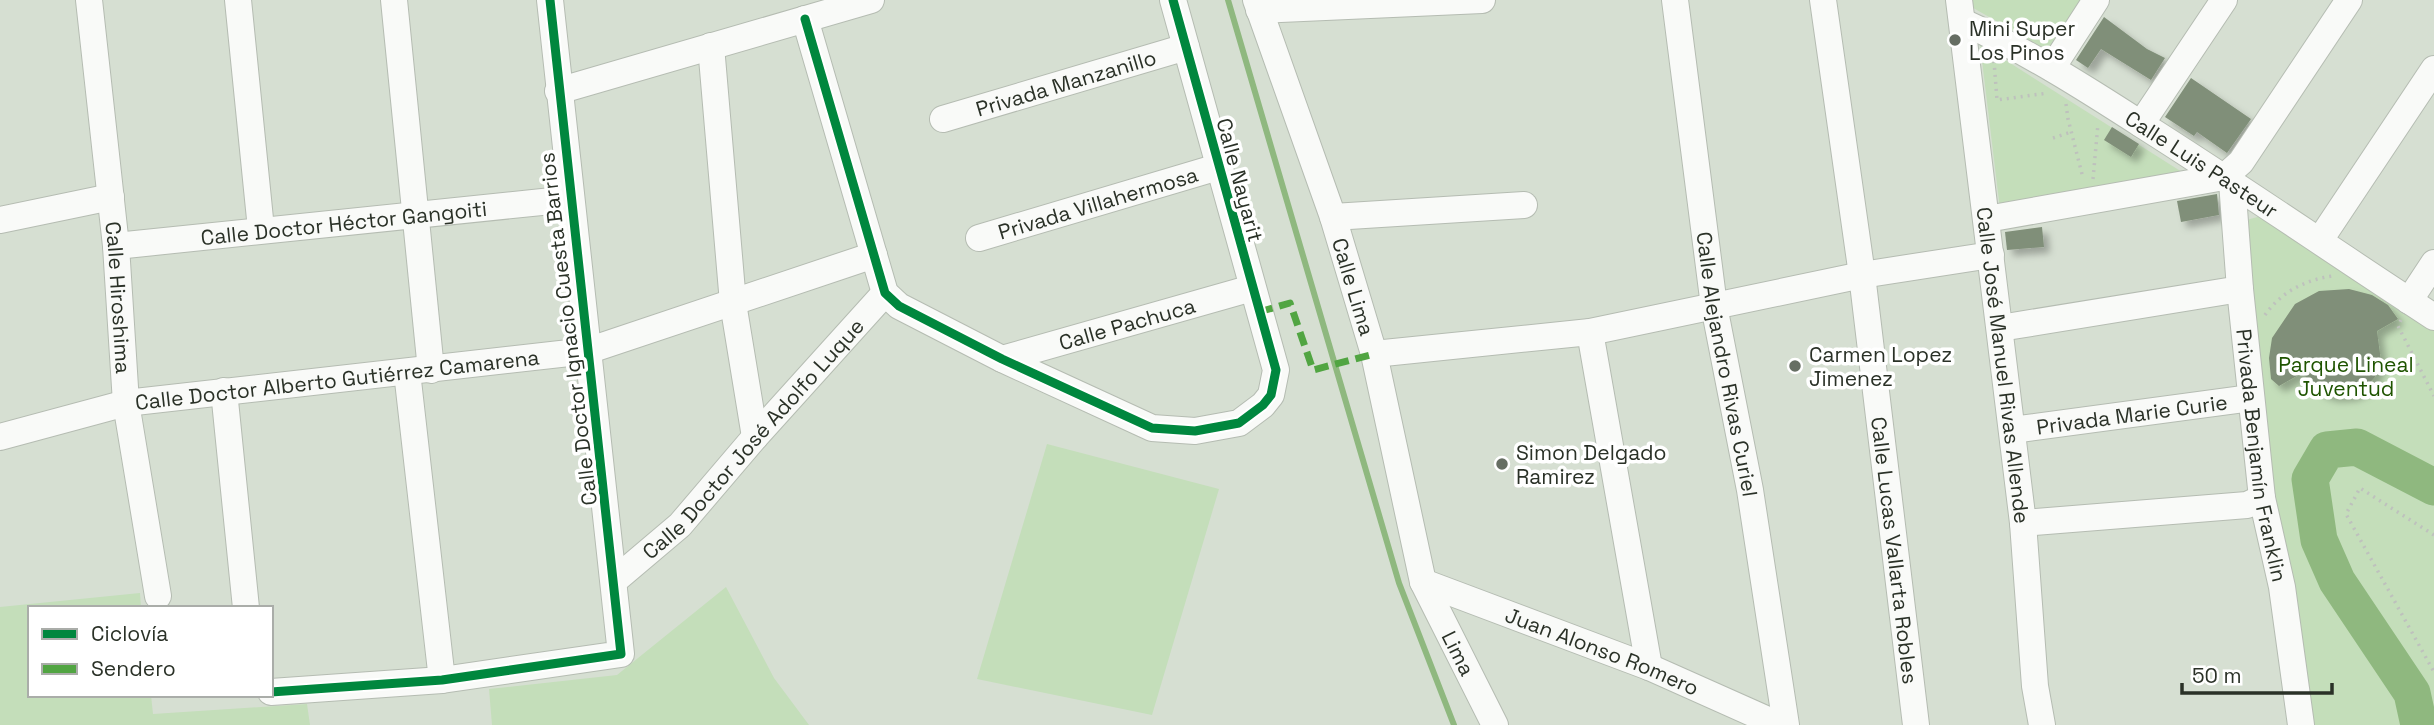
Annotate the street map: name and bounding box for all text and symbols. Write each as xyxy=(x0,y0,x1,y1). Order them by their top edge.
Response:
place label: Mini Super Los Pinos xyxy=(1969,15,2075,66)
marker: Mini Super Los Pinos xyxy=(1947,32,1963,48)
street label: Privada Manzanillo xyxy=(972,43,1159,122)
street label: Calle Luis Pasteur xyxy=(2120,104,2284,224)
street label: Calle Nayarit xyxy=(1211,115,1269,245)
street label: Calle Doctor Ignacio Cuesta Barrios xyxy=(533,151,603,507)
street label: Privada Villahermosa xyxy=(995,160,1201,245)
street label: Calle Doctor Héctor Gangoiti xyxy=(199,194,488,251)
street label: Calle José Manuel Rivas Allende xyxy=(1971,205,2036,525)
street label: Calle Hiroshima xyxy=(100,220,138,374)
street label: Calle Alejandro Rivas Curiel xyxy=(1691,230,1764,498)
street label: Calle Lima xyxy=(1327,235,1381,339)
street label: Calle Pachuca xyxy=(1056,291,1198,356)
street label: Calle Doctor José Adolfo Luque xyxy=(636,312,869,565)
street label: Privada Benjamín Franklin xyxy=(2231,327,2294,584)
place label: Carmen Lopez Jimenez xyxy=(1809,341,1952,392)
street label: Calle Doctor Alberto Gutiérrez Camarena xyxy=(134,343,541,415)
park label: Parque Lineal Juventud xyxy=(2278,351,2414,402)
marker: Carmen Lopez Jimenez xyxy=(1787,358,1803,374)
street label: Privada Marie Curie xyxy=(2035,388,2229,440)
street label: Calle Lucas Vallarta Robles xyxy=(1866,415,1924,685)
place label: Simon Delgado Ramirez xyxy=(1516,439,1667,490)
marker: Simon Delgado Ramirez xyxy=(1494,456,1510,472)
street label: Juan Alonso Romero xyxy=(1502,601,1703,701)
legend xyxy=(28,606,273,697)
text: Ciclovía xyxy=(91,620,168,647)
street label: Lima xyxy=(1436,626,1481,680)
scale bar xyxy=(2182,652,2332,696)
text: Sendero xyxy=(91,655,176,682)
text: 50 m xyxy=(2192,662,2242,689)

